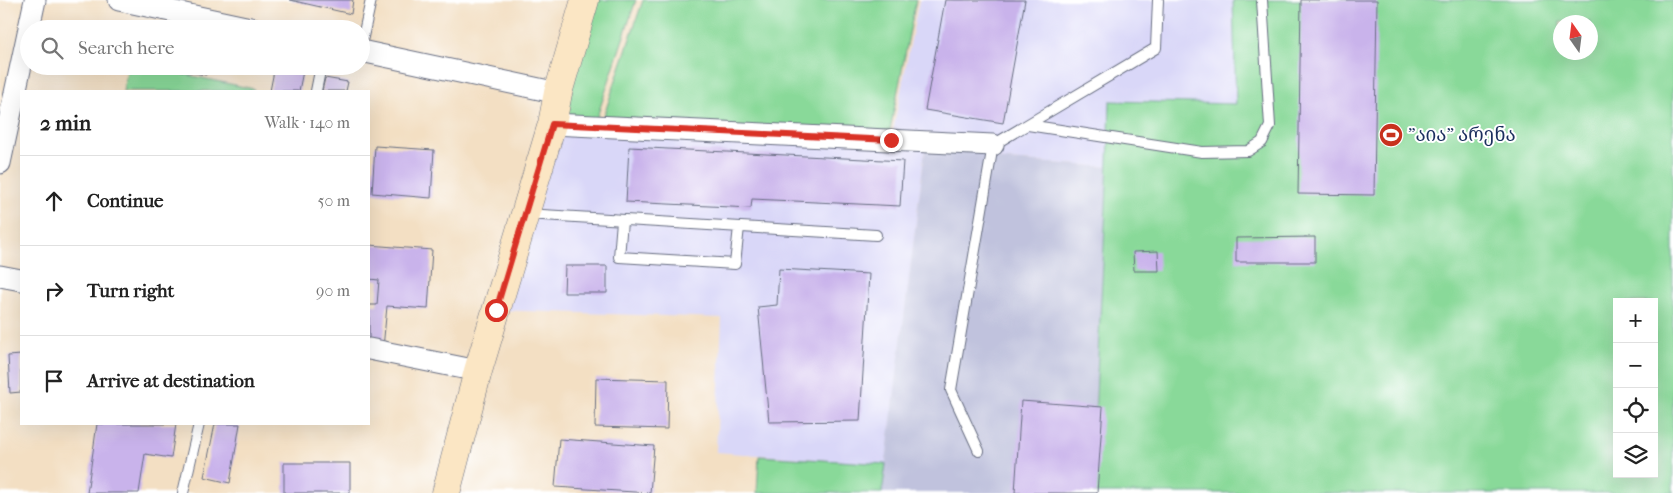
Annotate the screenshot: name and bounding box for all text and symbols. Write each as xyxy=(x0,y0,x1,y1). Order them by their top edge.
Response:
north arrow xyxy=(1553,15,1598,60)
search box xyxy=(20,20,370,75)
icon: search xyxy=(38,34,66,62)
text: Search here xyxy=(78,37,174,59)
text: 2 min xyxy=(40,111,91,135)
text: Walk · 140 m xyxy=(265,113,350,132)
sports icon: "აია" არენა xyxy=(1378,122,1404,148)
place label: "აია" არენა xyxy=(1408,124,1516,146)
route end xyxy=(880,129,903,152)
icon: ahead xyxy=(40,187,68,215)
text: Continue xyxy=(87,190,163,212)
text: 50 m xyxy=(318,191,350,210)
icon: right xyxy=(40,277,68,305)
text: Turn right xyxy=(87,280,174,302)
text: 90 m xyxy=(316,281,350,300)
map controls xyxy=(1613,298,1658,478)
button: + xyxy=(1613,298,1658,343)
route start xyxy=(485,299,508,322)
button: − xyxy=(1613,343,1658,388)
icon: arrive xyxy=(40,367,68,395)
text: Arrive at destination xyxy=(87,370,255,392)
button: locate xyxy=(1613,388,1658,433)
button: layers xyxy=(1613,433,1658,478)

